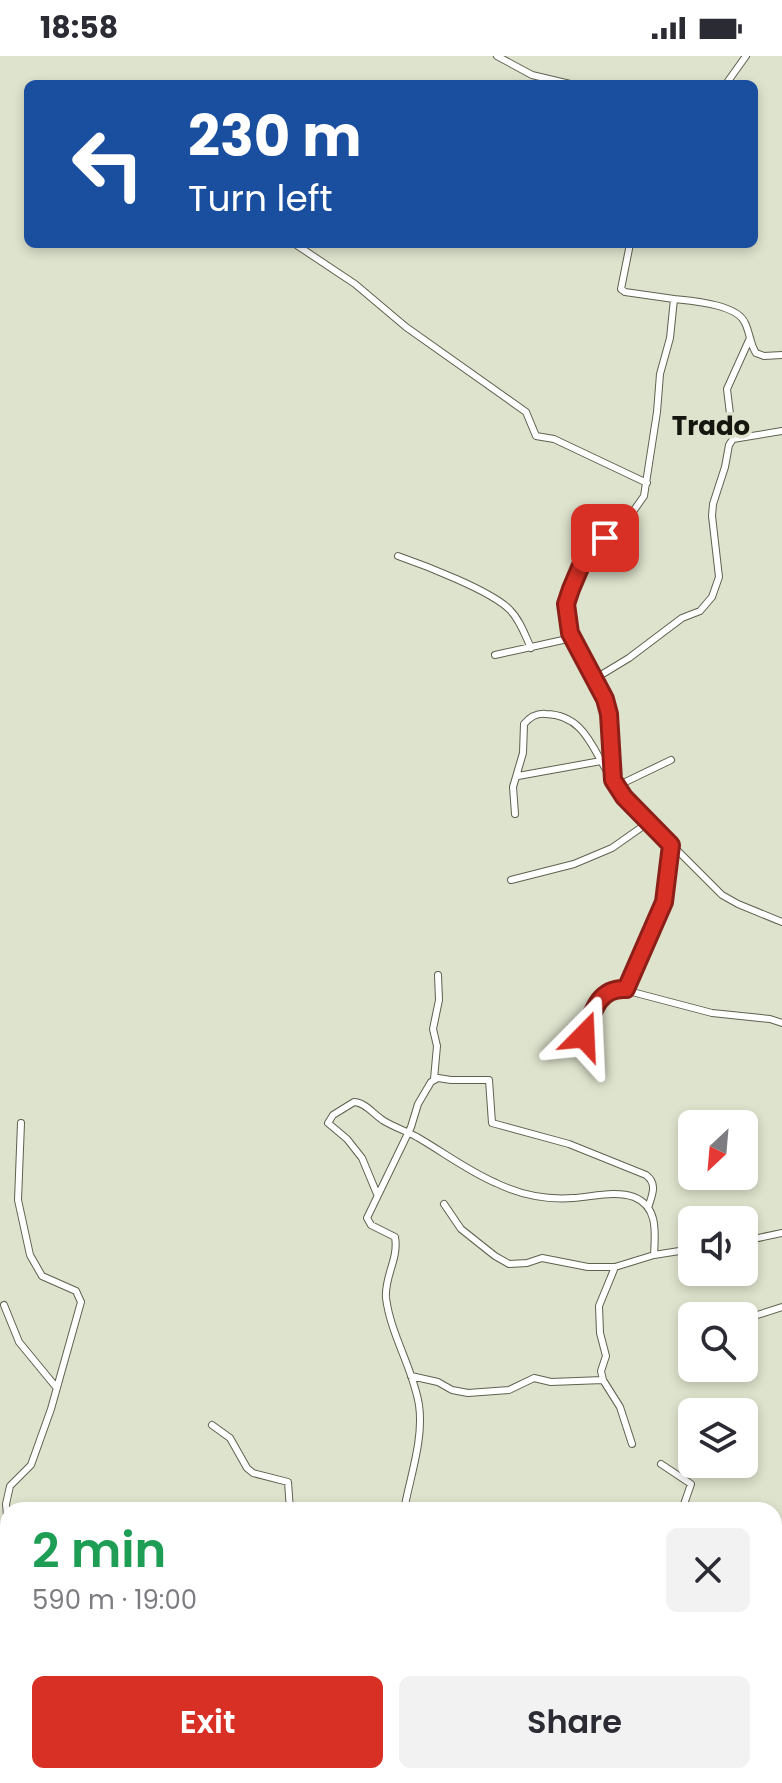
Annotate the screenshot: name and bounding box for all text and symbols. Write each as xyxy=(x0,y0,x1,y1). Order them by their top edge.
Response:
text: 18:58 xyxy=(40,6,118,49)
text: 230 m xyxy=(188,97,362,176)
icon: left xyxy=(56,112,160,216)
text: Turn left xyxy=(188,173,333,224)
district label: Trado xyxy=(672,408,750,444)
pin xyxy=(571,504,639,572)
icon: arrive xyxy=(583,516,627,560)
position arrow xyxy=(542,994,626,1078)
north arrow xyxy=(678,1110,758,1190)
map controls xyxy=(678,1110,758,1478)
button: sound xyxy=(678,1206,758,1286)
button: search xyxy=(678,1302,758,1382)
button: layers xyxy=(678,1398,758,1478)
text: 2 min xyxy=(32,1517,166,1584)
button: close xyxy=(666,1528,750,1612)
text: 590 m · 19:00 xyxy=(32,1582,197,1618)
button: Exit xyxy=(32,1676,383,1768)
button: Share xyxy=(399,1676,750,1768)

